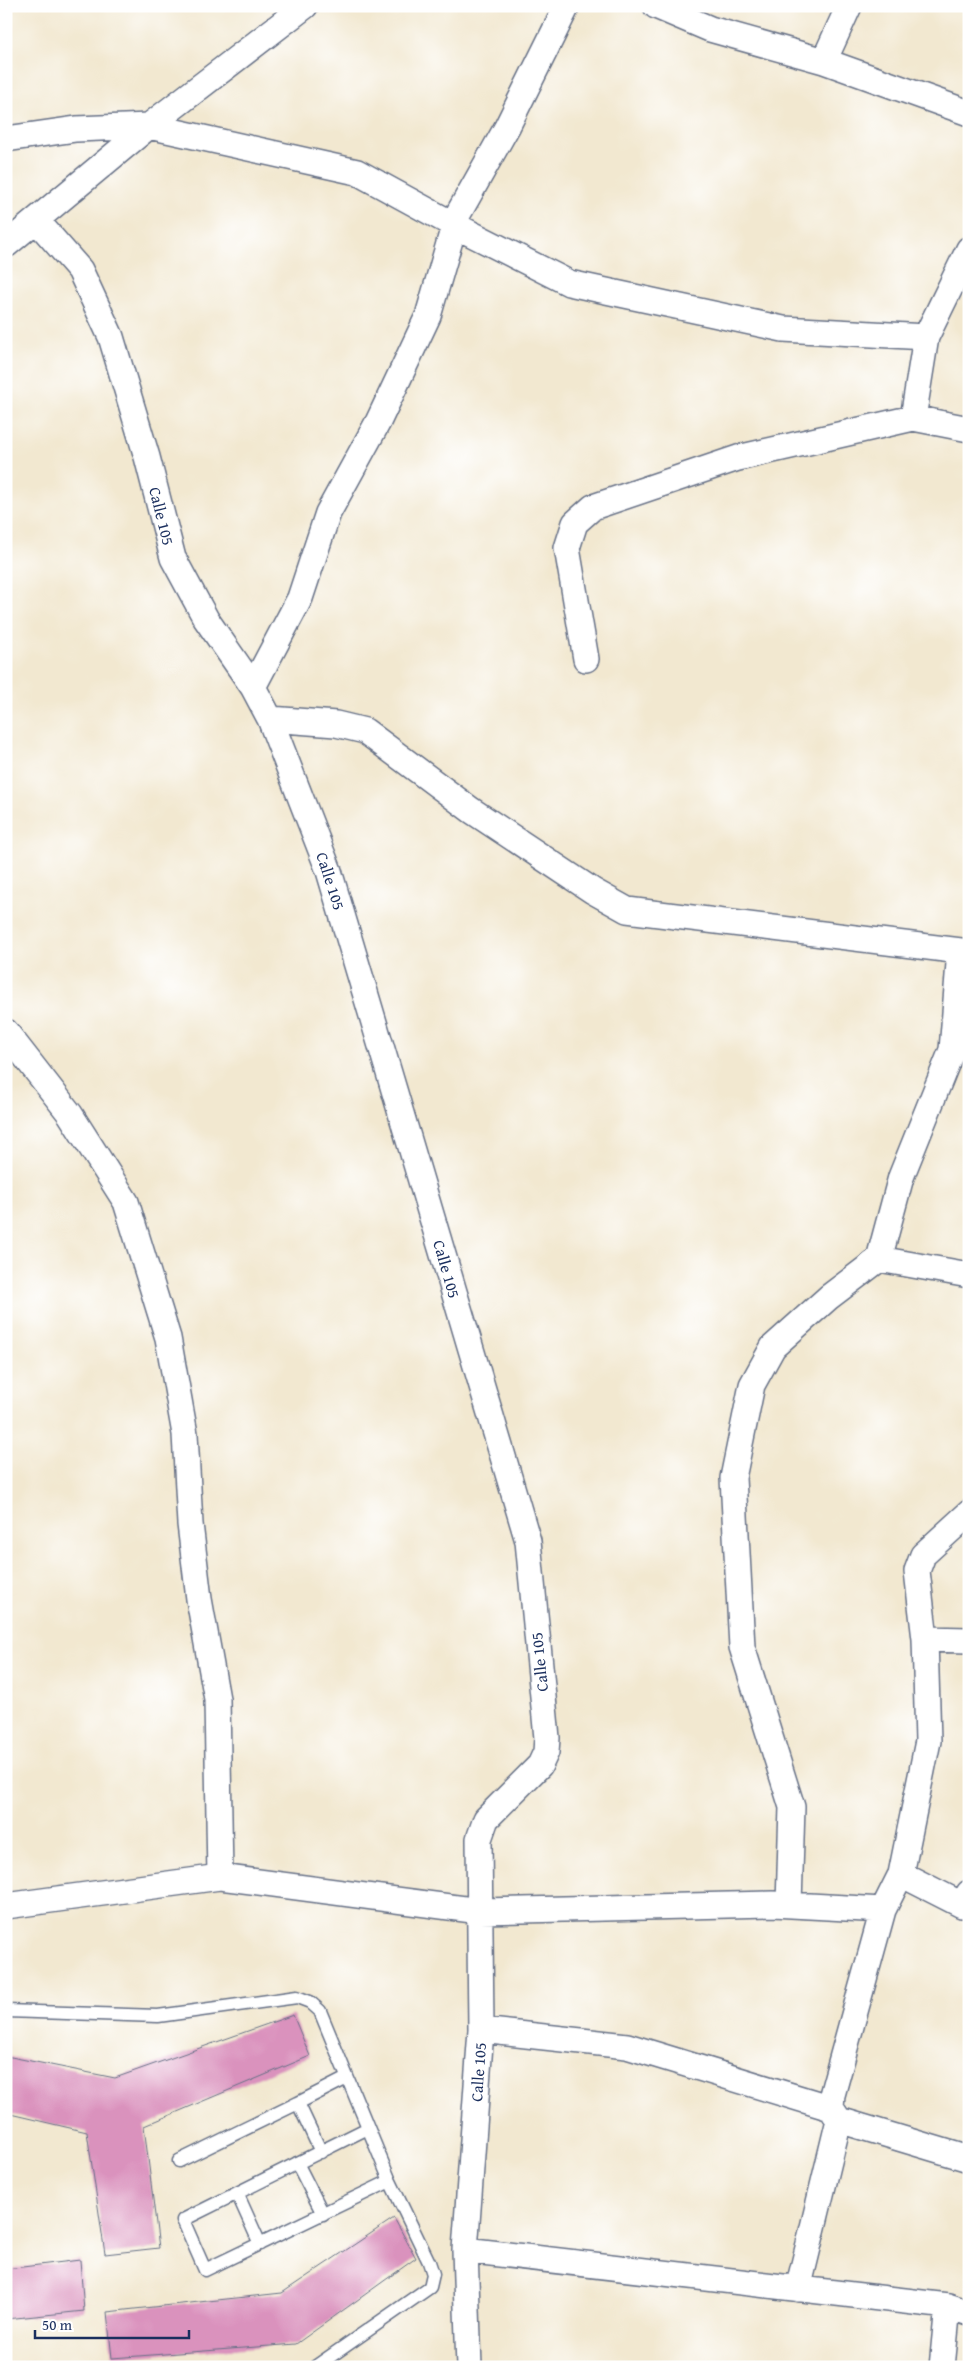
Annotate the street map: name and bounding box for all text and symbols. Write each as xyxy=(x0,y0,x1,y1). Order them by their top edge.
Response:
street label: Calle 105 xyxy=(143,484,181,548)
street label: Calle 105 xyxy=(310,849,352,913)
street label: Calle 105 xyxy=(427,1237,467,1301)
street label: Calle 105 xyxy=(524,1631,554,1693)
street label: Calle 105 xyxy=(464,2042,492,2102)
scale bar xyxy=(35,2308,189,2340)
text: 50 m xyxy=(42,2314,73,2335)

